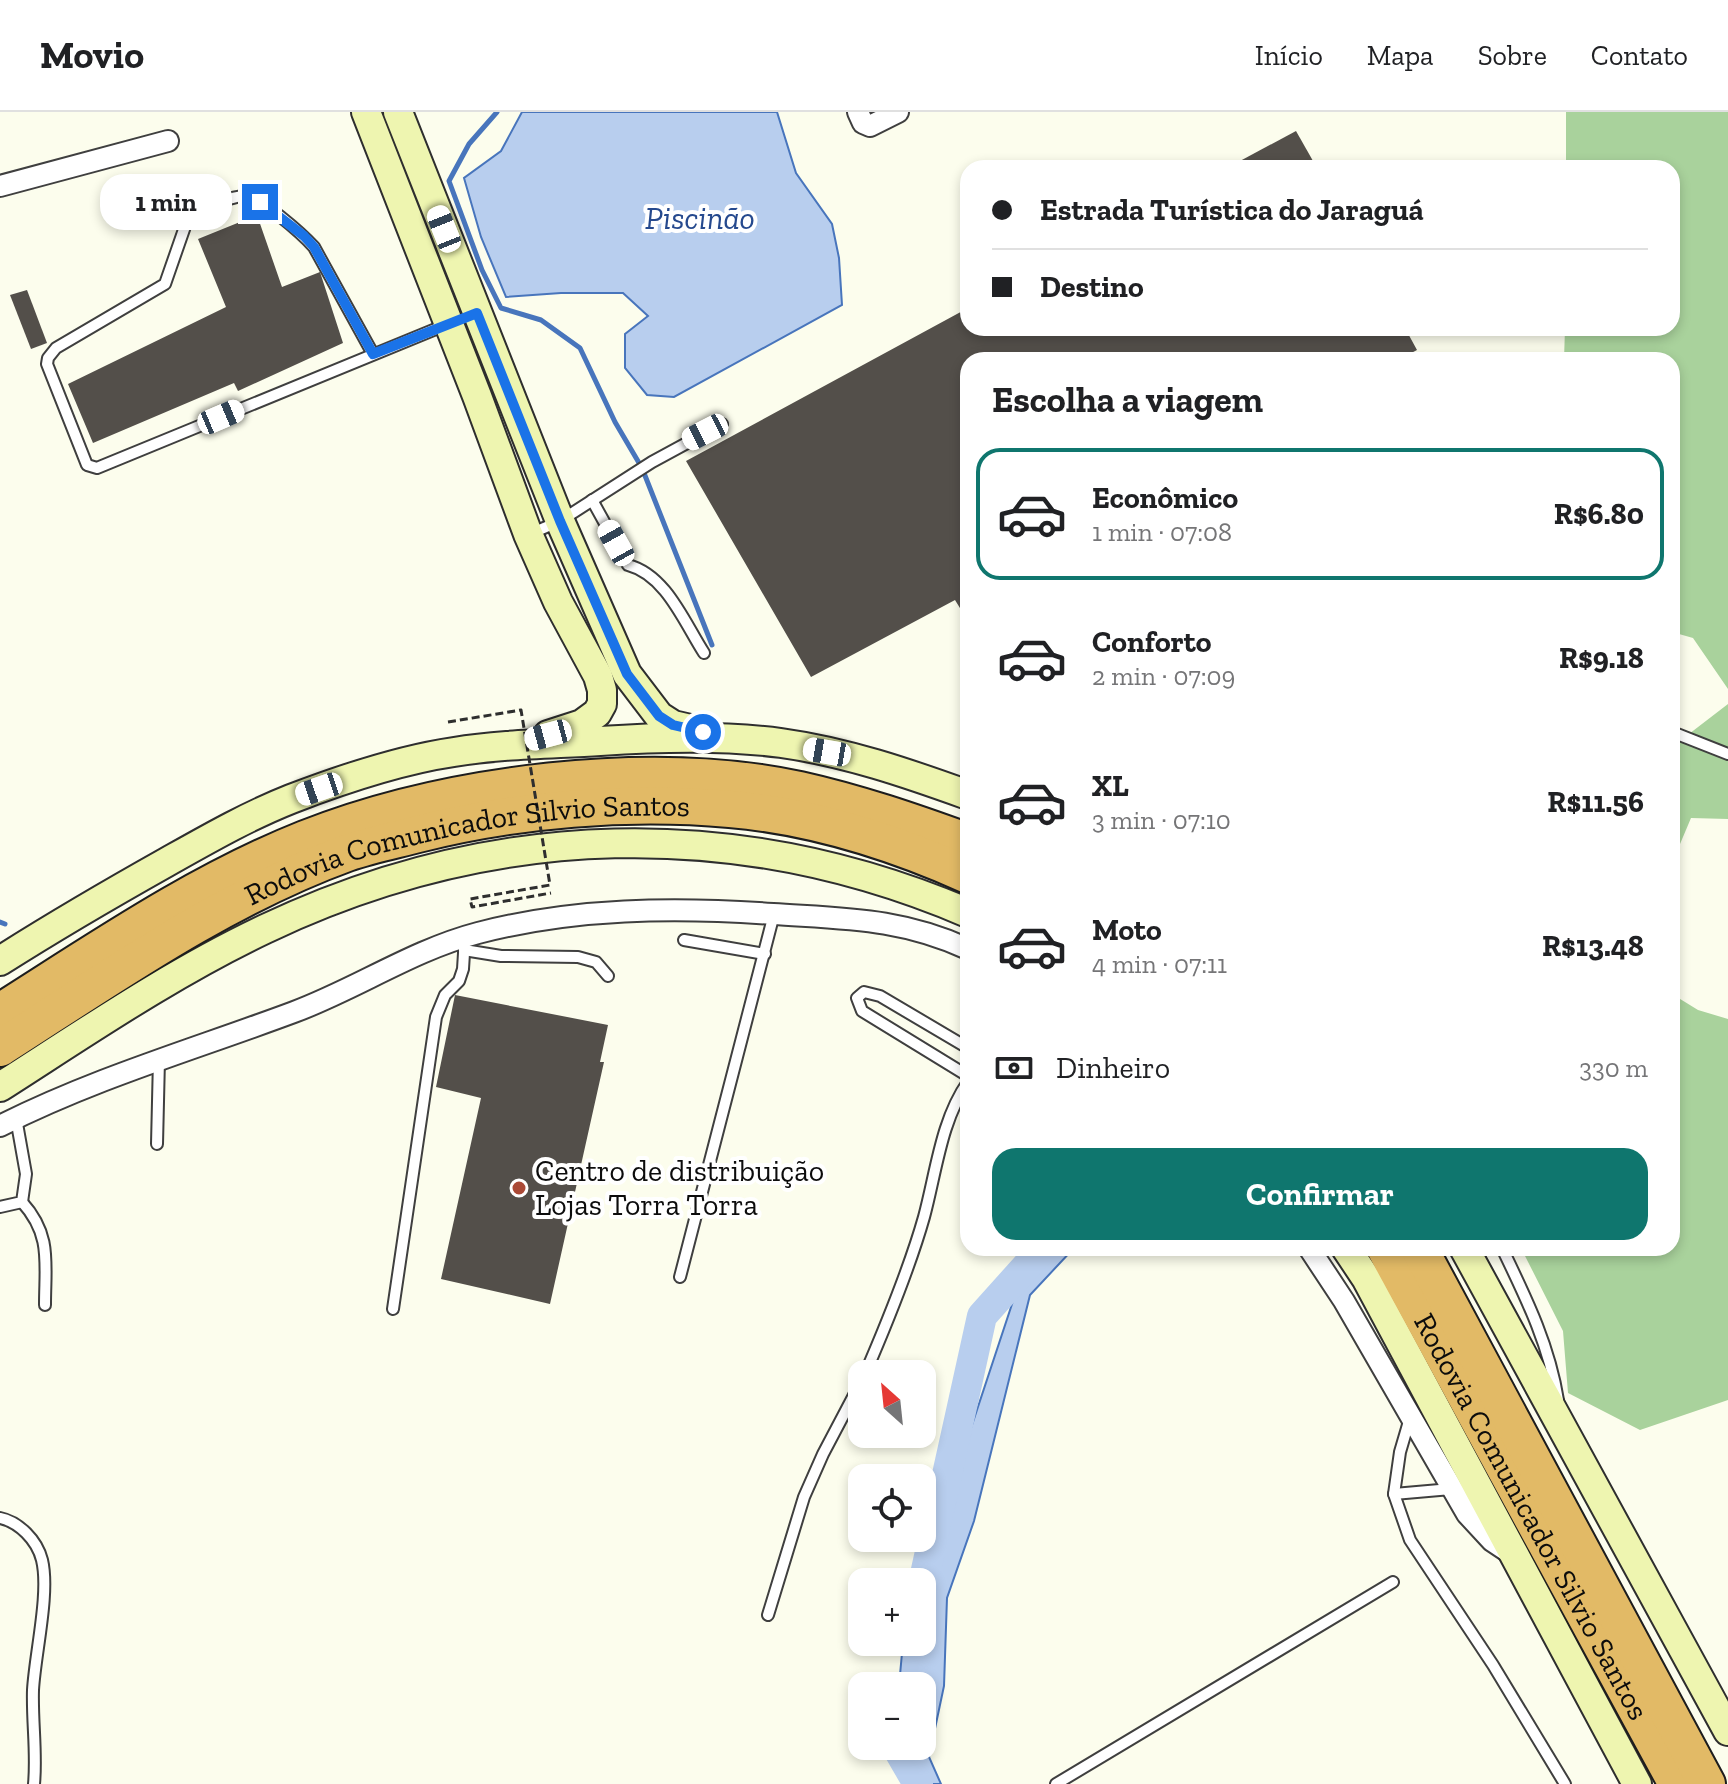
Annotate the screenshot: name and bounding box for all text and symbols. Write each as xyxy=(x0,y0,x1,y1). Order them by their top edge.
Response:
text: Movio xyxy=(40,32,144,78)
text: Início xyxy=(1255,39,1323,72)
text: Mapa xyxy=(1367,39,1434,72)
text: Sobre xyxy=(1478,39,1547,72)
text: Contato xyxy=(1591,39,1688,72)
callout: 1 min xyxy=(100,174,232,230)
route end xyxy=(242,184,278,220)
text: 1 min xyxy=(135,186,197,218)
text: Estrada Turística do Jaraguá xyxy=(1040,192,1424,228)
water label: Piscinão xyxy=(645,199,755,237)
car xyxy=(424,202,464,256)
text: Destino xyxy=(1040,269,1144,305)
text: Escolha a viagem xyxy=(992,378,1263,421)
car xyxy=(194,397,248,437)
car xyxy=(678,410,732,454)
icon: car xyxy=(996,478,1068,550)
text: Econômico xyxy=(1092,480,1238,516)
text: R$6.80 xyxy=(1554,496,1644,532)
car xyxy=(594,516,638,570)
text: 1 min · 07:08 xyxy=(1092,516,1232,548)
icon: car xyxy=(996,622,1068,694)
text: Conforto xyxy=(1092,624,1211,660)
text: R$9.18 xyxy=(1559,640,1644,676)
text: 2 min · 07:09 xyxy=(1092,660,1235,692)
route start xyxy=(685,714,721,750)
car xyxy=(522,717,574,753)
car xyxy=(801,736,853,768)
icon: car xyxy=(996,766,1068,838)
text: XL xyxy=(1092,768,1129,804)
car xyxy=(292,770,346,808)
text: R$11.56 xyxy=(1547,784,1644,820)
street label: Rodovia Comunicador Silvio Santos xyxy=(239,788,691,913)
text: 3 min · 07:10 xyxy=(1092,804,1231,836)
icon: car xyxy=(996,910,1068,982)
text: Moto xyxy=(1092,912,1162,948)
text: R$13.48 xyxy=(1542,928,1644,964)
text: 4 min · 07:11 xyxy=(1092,948,1227,980)
icon: cash xyxy=(992,1046,1036,1090)
text: Dinheiro xyxy=(1056,1050,1170,1086)
text: 330 m xyxy=(1579,1052,1648,1084)
button: Confirmar xyxy=(992,1148,1648,1240)
place label: Centro de distribuição Lojas Torra Torra xyxy=(535,1153,824,1223)
marker: Centro de distribuição Lojas Torra Torra xyxy=(510,1179,528,1197)
street label: Rodovia Comunicador Silvio Santos xyxy=(1406,1307,1657,1726)
north arrow xyxy=(848,1360,936,1448)
map controls xyxy=(848,1360,936,1760)
button: locate xyxy=(848,1464,936,1552)
button: + xyxy=(848,1568,936,1656)
button: − xyxy=(848,1672,936,1760)

